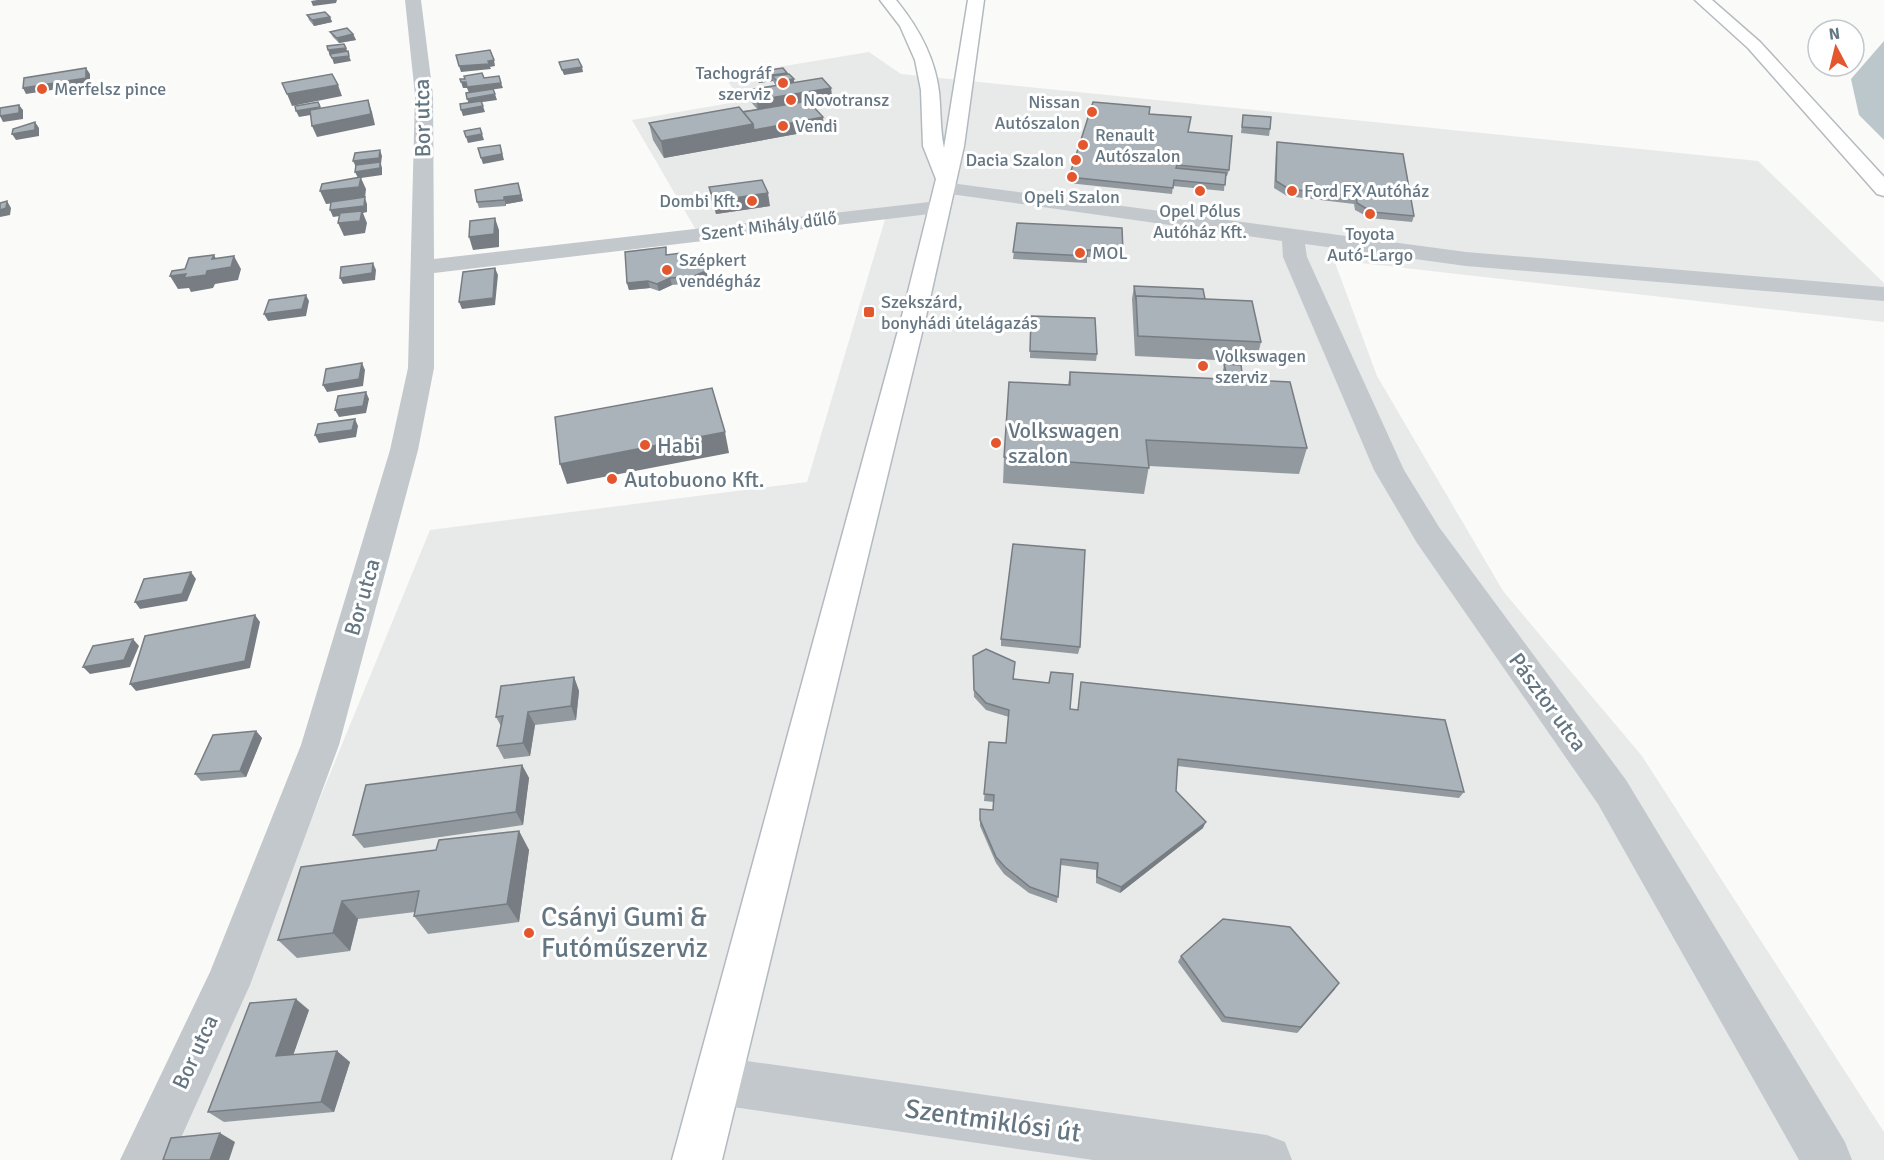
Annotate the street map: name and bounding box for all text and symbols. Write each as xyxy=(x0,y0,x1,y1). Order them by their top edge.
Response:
north arrow xyxy=(1806,18,1866,78)
text: N xyxy=(1828,24,1841,45)
place label: Tachográf szerviz xyxy=(696,62,772,105)
marker: Tachográf szerviz xyxy=(776,76,790,90)
place label: Merfelsz pince xyxy=(54,78,166,100)
street label: Bor utca xyxy=(408,78,436,158)
marker: Merfelsz pince xyxy=(35,82,49,96)
place label: Novotransz xyxy=(803,89,889,111)
place label: Nissan Autószalon xyxy=(995,91,1080,134)
marker: Novotransz xyxy=(784,93,798,107)
marker: Nissan Autószalon xyxy=(1085,105,1099,119)
place label: Vendi xyxy=(795,115,838,137)
marker: Vendi xyxy=(776,119,790,133)
place label: Renault Autószalon xyxy=(1095,124,1180,167)
marker: Renault Autószalon xyxy=(1076,138,1090,152)
place label: Dacia Szalon xyxy=(965,149,1064,171)
marker: Dacia Szalon xyxy=(1069,153,1083,167)
marker: Opeli Szalon xyxy=(1065,170,1079,184)
place label: Ford FX Autóház xyxy=(1304,180,1429,202)
marker: Opel Pólus Autóház Kft. xyxy=(1193,184,1207,198)
marker: Ford FX Autóház xyxy=(1285,184,1299,198)
place label: Opeli Szalon xyxy=(1024,186,1120,208)
place label: Dombi Kft. xyxy=(659,190,740,212)
marker: Dombi Kft. xyxy=(745,194,759,208)
place label: Opel Pólus Autóház Kft. xyxy=(1153,200,1247,243)
street label: Szent Mihály dűlő xyxy=(700,207,838,245)
marker: Toyota Autó-Largo xyxy=(1363,207,1377,221)
place label: Toyota Autó-Largo xyxy=(1327,223,1413,266)
place label: MOL xyxy=(1092,242,1128,264)
marker: MOL xyxy=(1073,246,1087,260)
place label: Szépkert vendégház xyxy=(679,249,761,292)
marker: Szépkert vendégház xyxy=(660,263,674,277)
place label: Szekszárd, bonyhádi útelágazás xyxy=(881,291,1038,334)
marker: Szekszárd, bonyhádi útelágazás xyxy=(862,305,876,319)
place label: Volkswagen szerviz xyxy=(1215,345,1306,388)
marker: Volkswagen szerviz xyxy=(1196,359,1210,373)
place label: Volkswagen szalon xyxy=(1008,417,1119,469)
place label: Habi xyxy=(657,432,701,459)
marker: Volkswagen szalon xyxy=(989,436,1003,450)
marker: Habi xyxy=(638,438,652,452)
place label: Autobuono Kft. xyxy=(624,466,765,493)
marker: Autobuono Kft. xyxy=(605,472,619,486)
street label: Bor utca xyxy=(338,555,386,639)
street label: Pásztor utca xyxy=(1503,647,1593,757)
place label: Csányi Gumi & Futóműszerviz xyxy=(541,901,708,965)
marker: Csányi Gumi & Futóműszerviz xyxy=(522,926,536,940)
street label: Bor utca xyxy=(166,1011,224,1093)
street label: Szentmiklósi út xyxy=(903,1092,1083,1150)

